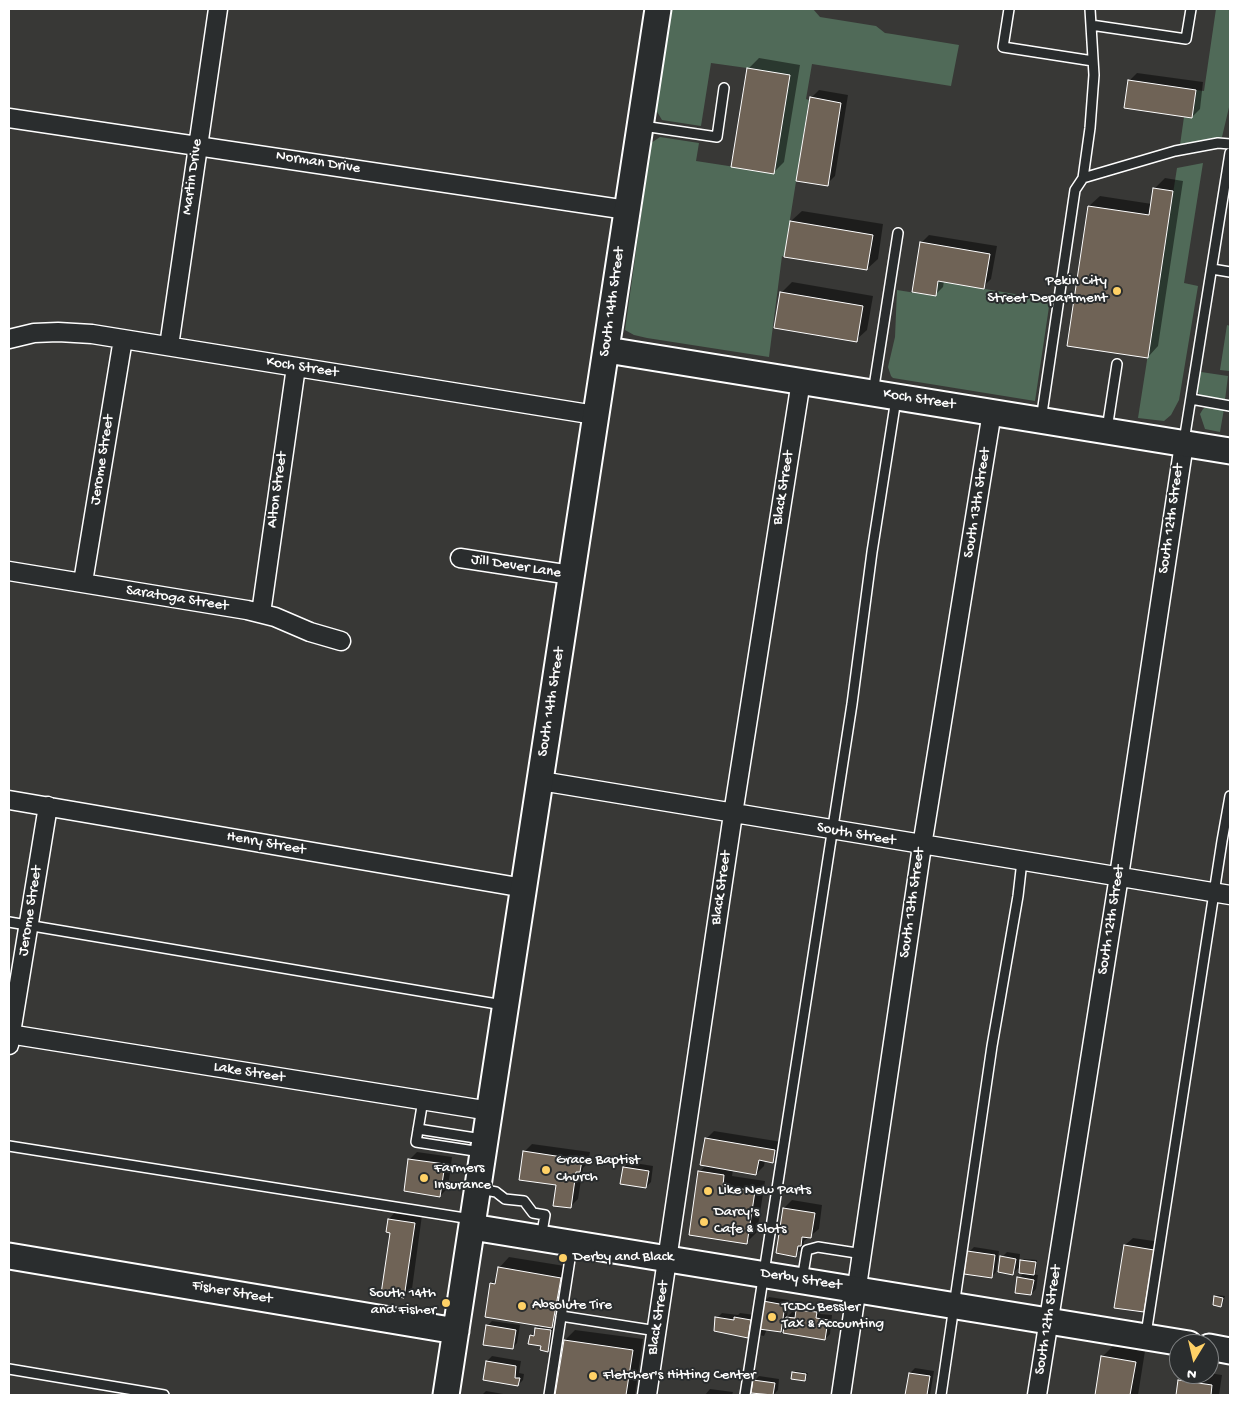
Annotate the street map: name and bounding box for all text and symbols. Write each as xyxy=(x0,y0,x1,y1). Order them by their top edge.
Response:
street label: Martin Drive xyxy=(179,138,207,216)
street label: Norman Drive xyxy=(274,147,362,179)
street label: South 14th Street xyxy=(596,246,630,358)
place label: Pekin City Street Department xyxy=(987,273,1107,308)
marker: Pekin City Street Department xyxy=(1111,285,1123,297)
street label: Koch Street xyxy=(265,353,339,383)
street label: Koch Street xyxy=(882,385,956,415)
street label: Jerome Street xyxy=(87,414,119,506)
street label: South 13th Street xyxy=(960,447,996,559)
street label: Black Street xyxy=(769,450,799,526)
street label: Alton Street xyxy=(264,451,292,529)
street label: South 12th Street xyxy=(1155,463,1189,575)
street label: Jill Dever Lane xyxy=(470,551,562,583)
street label: Saratoga Street xyxy=(125,582,229,616)
street label: South 14th Street xyxy=(534,646,570,758)
street label: South Street xyxy=(815,819,897,851)
street label: Henry Street xyxy=(225,828,307,860)
street label: South 13th Street xyxy=(896,847,930,959)
street label: Black Street xyxy=(708,850,736,926)
street label: South 12th Street xyxy=(1094,864,1130,976)
street label: Jerome Street xyxy=(15,865,47,957)
street label: Lake Street xyxy=(212,1058,286,1088)
place label: Grace Baptist Church xyxy=(556,1152,640,1187)
place label: Farmers Insurance xyxy=(434,1160,491,1195)
marker: Grace Baptist Church xyxy=(540,1164,552,1176)
marker: Farmers Insurance xyxy=(418,1172,430,1184)
place label: Like New Parts xyxy=(718,1182,811,1200)
marker: Like New Parts xyxy=(702,1185,714,1197)
place label: Darcy's Cafe & Slots xyxy=(714,1204,787,1239)
marker: Darcy's Cafe & Slots xyxy=(698,1216,710,1228)
place label: Derby and Black xyxy=(573,1249,674,1267)
marker: Derby and Black xyxy=(557,1252,569,1264)
street label: South 12th Street xyxy=(1031,1264,1067,1376)
street label: Derby Street xyxy=(759,1265,843,1295)
street label: Fisher Street xyxy=(190,1277,274,1309)
street label: Black Street xyxy=(644,1280,674,1356)
place label: South 14th and Fisher xyxy=(369,1285,436,1320)
marker: South 14th and Fisher xyxy=(440,1297,452,1309)
place label: Absolute Tire xyxy=(532,1297,612,1315)
place label: TCDC Bessler Tax & Accounting xyxy=(782,1299,884,1334)
marker: Absolute Tire xyxy=(516,1300,528,1312)
marker: TCDC Bessler Tax & Accounting xyxy=(766,1311,778,1323)
north arrow xyxy=(1169,1334,1219,1384)
text: N xyxy=(1186,1364,1198,1382)
place label: Fletcher's Hitting Center xyxy=(603,1367,756,1385)
marker: Fletcher's Hitting Center xyxy=(587,1370,599,1382)

